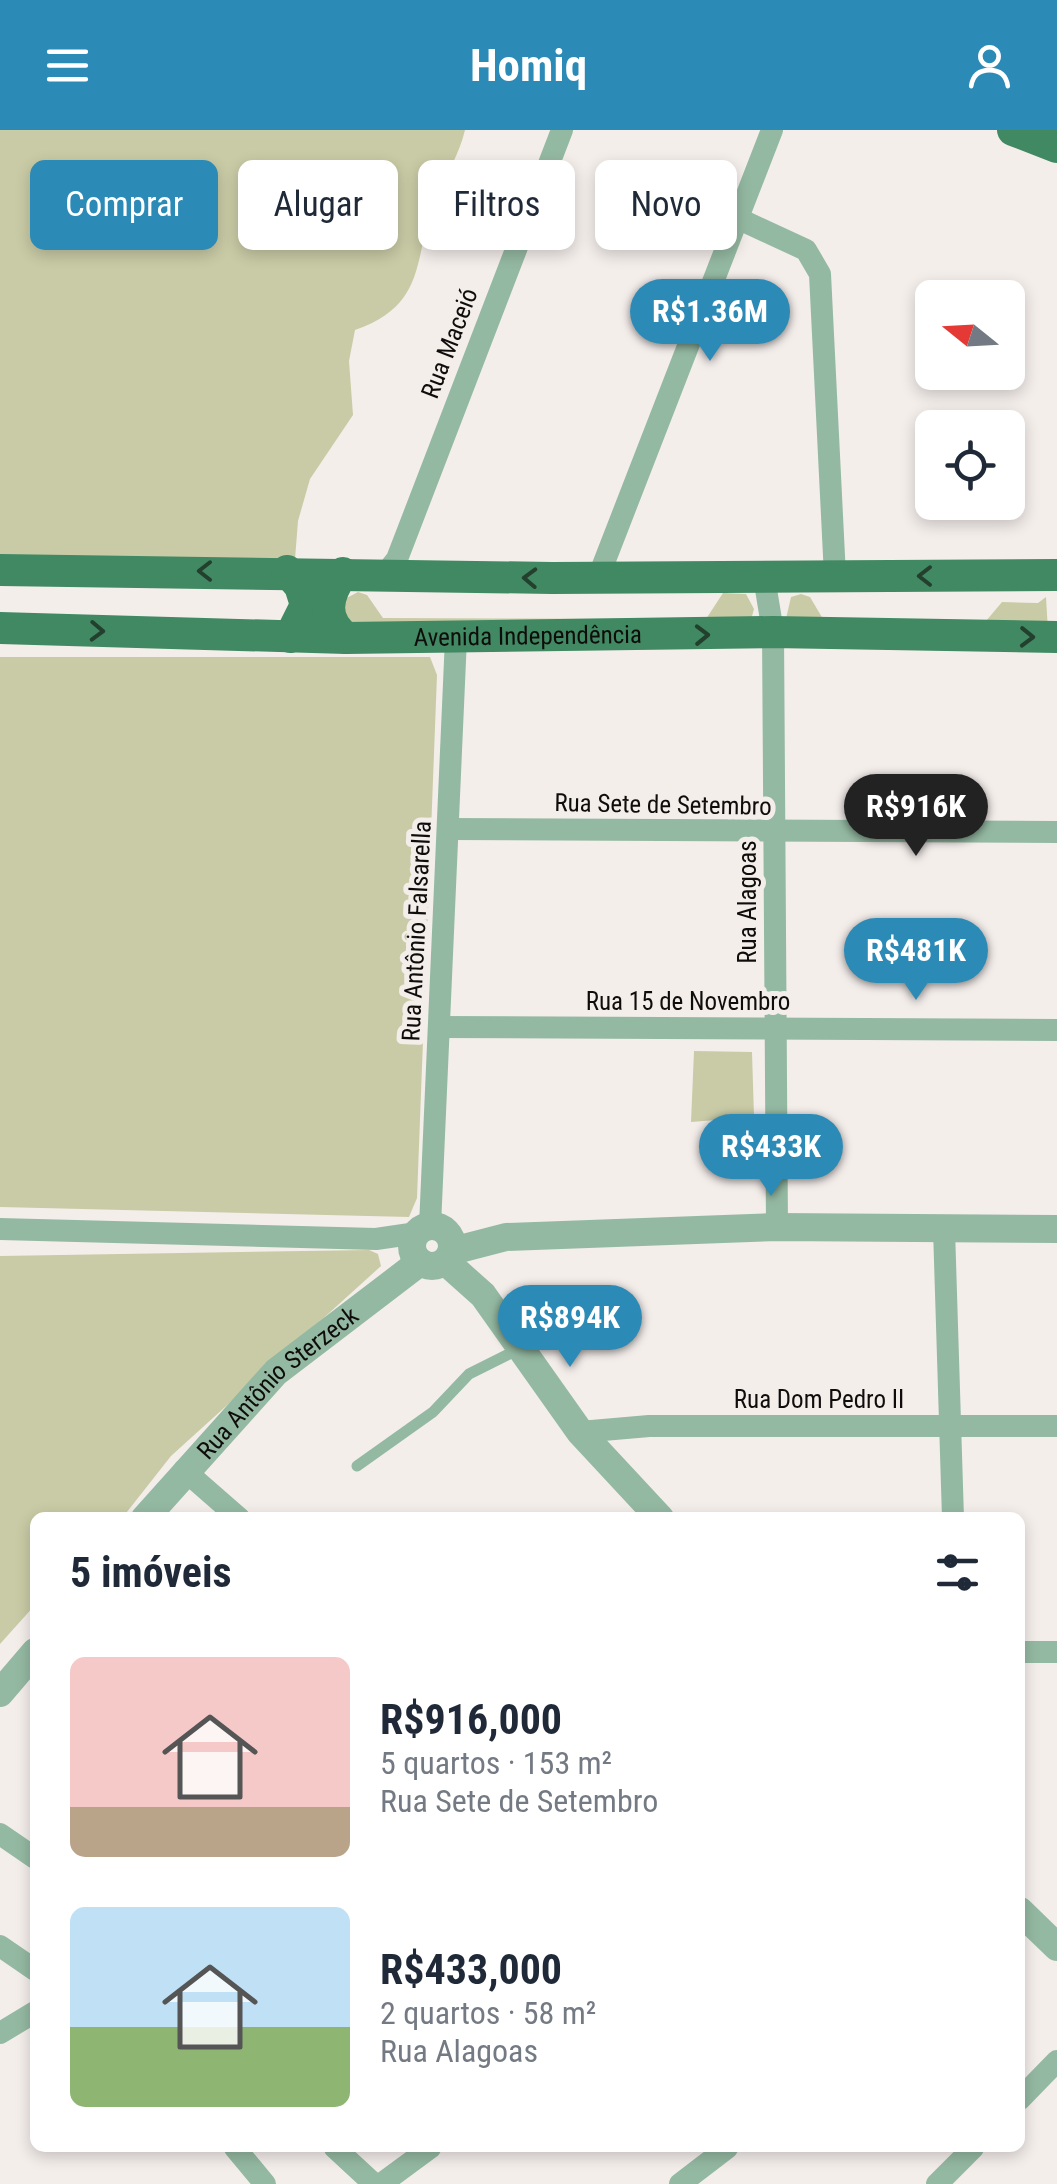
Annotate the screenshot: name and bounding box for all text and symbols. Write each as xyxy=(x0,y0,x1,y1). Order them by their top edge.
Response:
icon: menu xyxy=(40,38,95,93)
icon: person xyxy=(962,38,1017,93)
text: Homiq xyxy=(470,39,587,92)
chip: Comprar xyxy=(30,160,218,250)
chip: Alugar xyxy=(238,160,398,250)
chip: Filtros xyxy=(418,160,575,250)
chip: Novo xyxy=(595,160,737,250)
pin: R$1.36M xyxy=(618,279,802,364)
north arrow xyxy=(915,280,1025,390)
map controls xyxy=(915,280,1025,520)
street label: Rua Maceió xyxy=(415,284,484,402)
text: R$1.36M xyxy=(652,292,768,330)
button: locate xyxy=(915,410,1025,520)
one-way arrow xyxy=(196,560,212,582)
one-way arrow xyxy=(916,565,932,587)
one-way arrow xyxy=(521,567,537,588)
one-way arrow xyxy=(90,620,106,641)
street label: Avenida Independência xyxy=(414,620,642,652)
one-way arrow xyxy=(695,624,711,645)
one-way arrow xyxy=(1020,626,1036,647)
pin: R$916K xyxy=(835,774,997,859)
text: R$916K xyxy=(866,787,966,825)
street label: Rua Sete de Setembro xyxy=(554,788,772,821)
street label: Rua Antônio Falsarella xyxy=(396,820,437,1042)
street label: Rua Alagoas xyxy=(733,840,762,964)
pin: R$481K xyxy=(835,918,997,1003)
text: R$481K xyxy=(866,931,966,969)
street label: Rua 15 de Novembro xyxy=(586,987,790,1016)
pin: R$433K xyxy=(690,1114,852,1199)
text: R$433K xyxy=(721,1127,821,1165)
pin: R$894K xyxy=(489,1285,651,1370)
text: R$894K xyxy=(520,1298,620,1336)
street label: Rua Antônio Sterzeck xyxy=(191,1300,364,1465)
street label: Rua Dom Pedro II xyxy=(734,1385,904,1414)
icon: filters xyxy=(930,1545,985,1600)
text: 5 imóveis xyxy=(70,1548,232,1597)
text: R$916,000 xyxy=(380,1695,562,1744)
icon: home xyxy=(150,1697,270,1817)
text: 5 quartos · 153 m² xyxy=(380,1744,612,1782)
text: Rua Sete de Setembro xyxy=(380,1782,658,1820)
text: R$433,000 xyxy=(380,1945,562,1994)
icon: home xyxy=(150,1947,270,2067)
text: 2 quartos · 58 m² xyxy=(380,1994,596,2032)
text: Rua Alagoas xyxy=(380,2032,538,2070)

